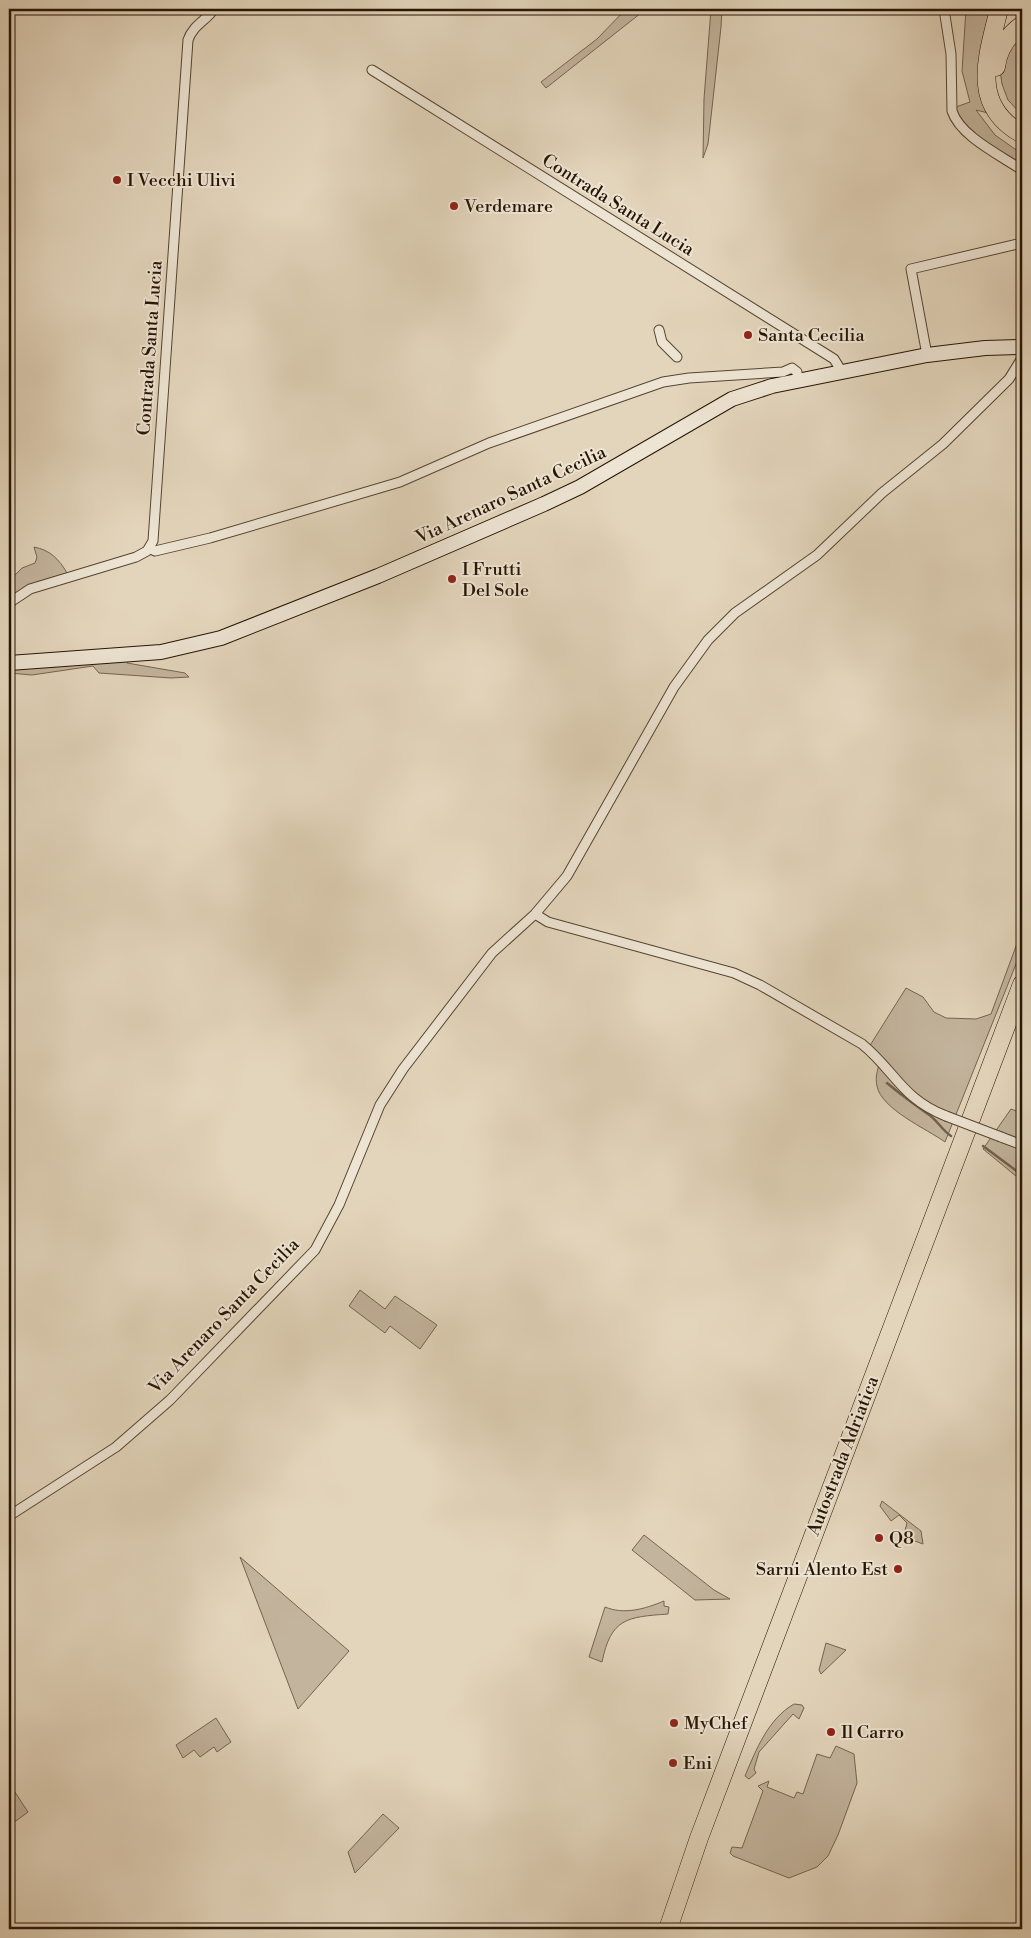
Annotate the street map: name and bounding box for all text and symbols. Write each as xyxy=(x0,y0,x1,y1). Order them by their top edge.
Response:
street label: Contrada Santa Lucia xyxy=(538,149,699,262)
place label: I Vecchi Ulivi xyxy=(127,169,236,192)
marker: I Vecchi Ulivi xyxy=(111,174,123,186)
place label: Verdemare xyxy=(463,195,553,218)
marker: Verdemare xyxy=(448,200,460,212)
street label: Contrada Santa Lucia xyxy=(132,259,168,436)
place label: Santa Cecilia xyxy=(758,324,865,347)
marker: Santa Cecilia xyxy=(742,329,754,341)
street label: Via Arenaro Santa Cecilia xyxy=(411,440,611,550)
place label: I Frutti Del Sole xyxy=(462,558,529,602)
marker: I Frutti Del Sole xyxy=(446,573,458,585)
street label: Via Arenaro Santa Cecilia xyxy=(143,1233,305,1399)
street label: Autostrada Adriatica xyxy=(802,1372,884,1540)
place label: Q8 xyxy=(889,1527,914,1550)
marker: Q8 xyxy=(873,1532,885,1544)
place label: Sarni Alento Est xyxy=(756,1558,889,1581)
marker: Sarni Alento Est xyxy=(892,1563,904,1575)
place label: MyChef xyxy=(684,1712,749,1735)
marker: MyChef xyxy=(668,1717,680,1729)
place label: Il Carro xyxy=(841,1721,904,1744)
marker: Il Carro xyxy=(825,1726,837,1738)
place label: Eni xyxy=(683,1752,712,1775)
marker: Eni xyxy=(667,1757,679,1769)

